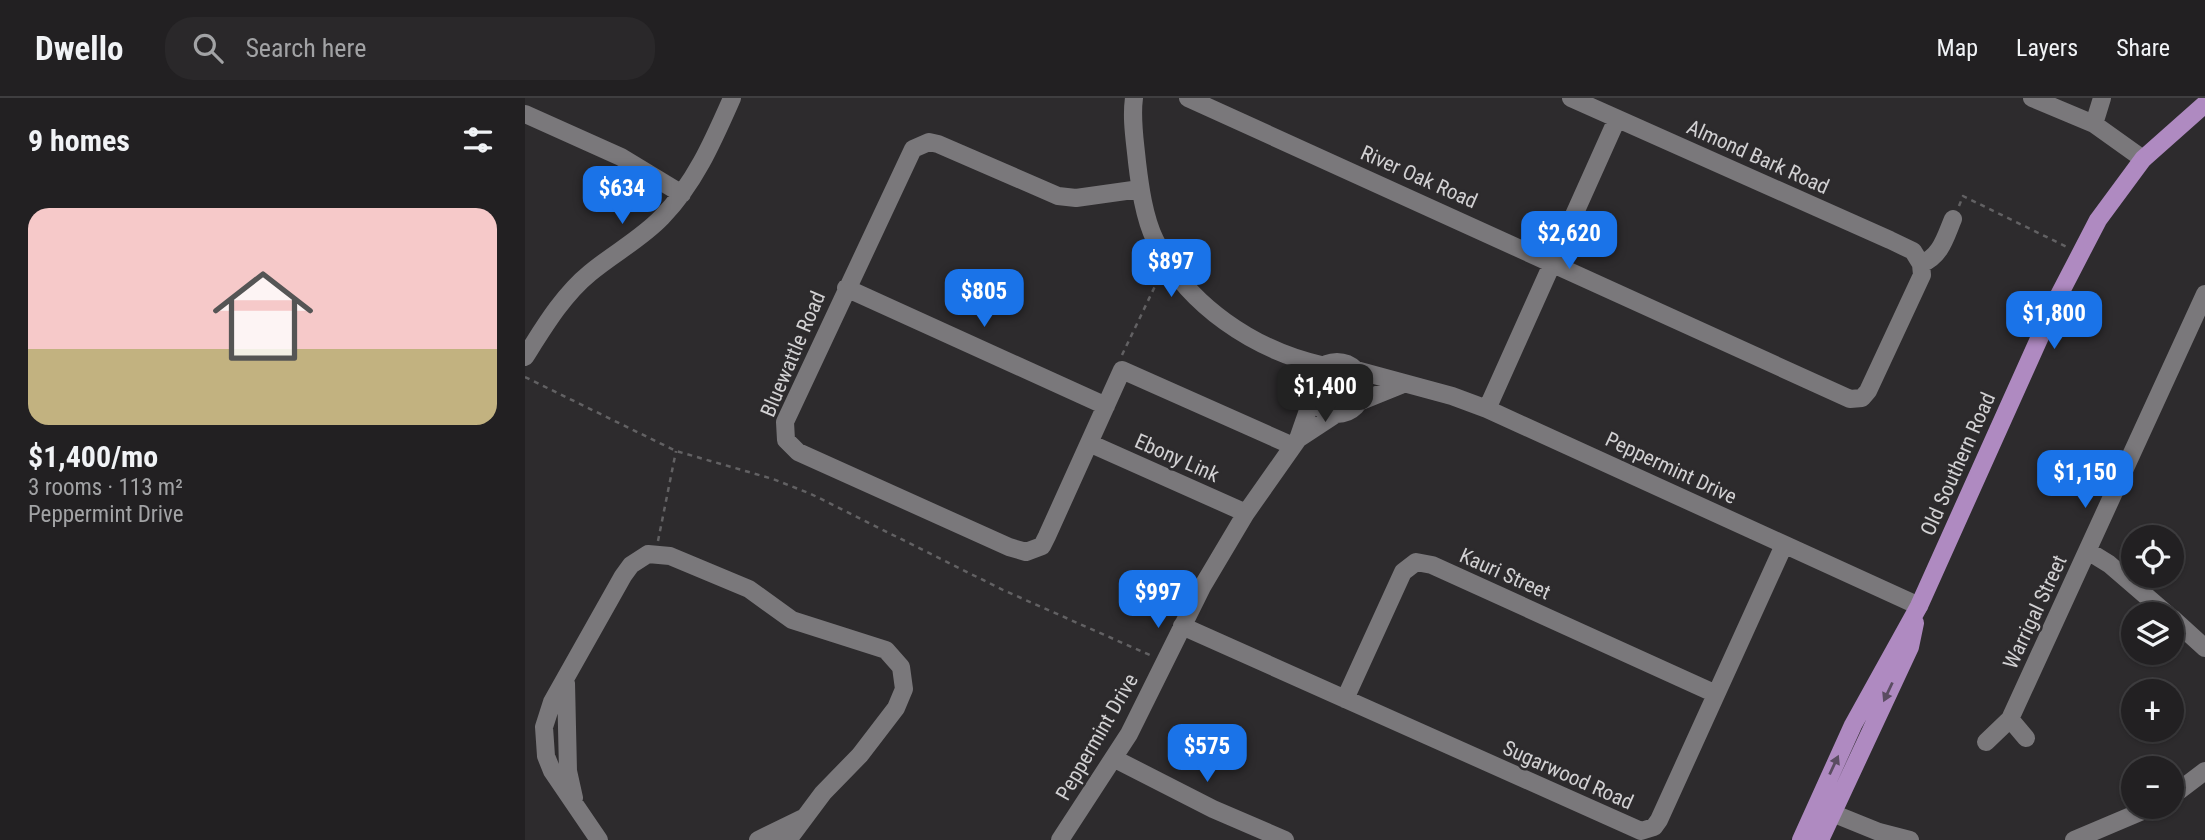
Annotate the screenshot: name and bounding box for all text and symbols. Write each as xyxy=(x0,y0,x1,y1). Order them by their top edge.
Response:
search box xyxy=(165,17,655,80)
text: Dwello xyxy=(35,29,123,68)
icon: search xyxy=(189,29,227,67)
text: Search here xyxy=(245,33,366,63)
text: Map xyxy=(1937,34,1978,62)
text: Layers xyxy=(2016,34,2078,62)
text: Share xyxy=(2116,34,2170,62)
street label: Almond Bark Road xyxy=(1683,115,1833,199)
icon: filters xyxy=(459,121,497,159)
text: 9 homes xyxy=(28,123,130,158)
street label: River Oak Road xyxy=(1357,141,1481,213)
pin: $634 xyxy=(581,166,663,226)
text: $634 xyxy=(599,175,645,202)
pin: $2,620 xyxy=(1512,212,1626,271)
text: $2,620 xyxy=(1537,220,1601,247)
pin: $897 xyxy=(1130,240,1212,299)
text: $897 xyxy=(1148,248,1194,275)
icon: home xyxy=(200,253,326,379)
pin: $805 xyxy=(943,270,1025,329)
text: $805 xyxy=(961,278,1007,305)
street label: Bluewattle Road xyxy=(756,288,830,420)
pin: $1,800 xyxy=(1997,292,2111,351)
text: $1,800 xyxy=(2022,300,2086,327)
pin: $1,400 xyxy=(1268,364,1382,424)
text: $1,400 xyxy=(1293,373,1357,400)
street label: Old Southern Road xyxy=(1916,389,2000,539)
street label: Peppermint Drive xyxy=(1602,427,1741,509)
street label: Ebony Link xyxy=(1131,429,1223,487)
text: $1,400/mo xyxy=(28,439,158,474)
pin: $1,150 xyxy=(2028,450,2142,510)
text: $1,150 xyxy=(2053,459,2117,486)
text: 3 rooms · 113 m² xyxy=(28,474,183,501)
text: Peppermint Drive xyxy=(28,501,184,528)
map controls xyxy=(2121,525,2184,819)
button: locate xyxy=(2121,525,2184,588)
street label: Kauri Street xyxy=(1456,543,1554,605)
street label: Warrigal Street xyxy=(1998,551,2072,673)
pin: $997 xyxy=(1117,570,1199,630)
text: $997 xyxy=(1135,579,1181,606)
button: layers xyxy=(2121,602,2184,665)
street label: Peppermint Drive xyxy=(1051,669,1143,805)
button: + xyxy=(2121,679,2184,742)
one-way arrow xyxy=(1882,682,1893,703)
pin: $575 xyxy=(1166,724,1248,784)
text: $575 xyxy=(1184,733,1230,760)
street label: Sugarwood Road xyxy=(1499,736,1637,814)
one-way arrow xyxy=(1828,755,1839,775)
button: − xyxy=(2121,756,2184,819)

